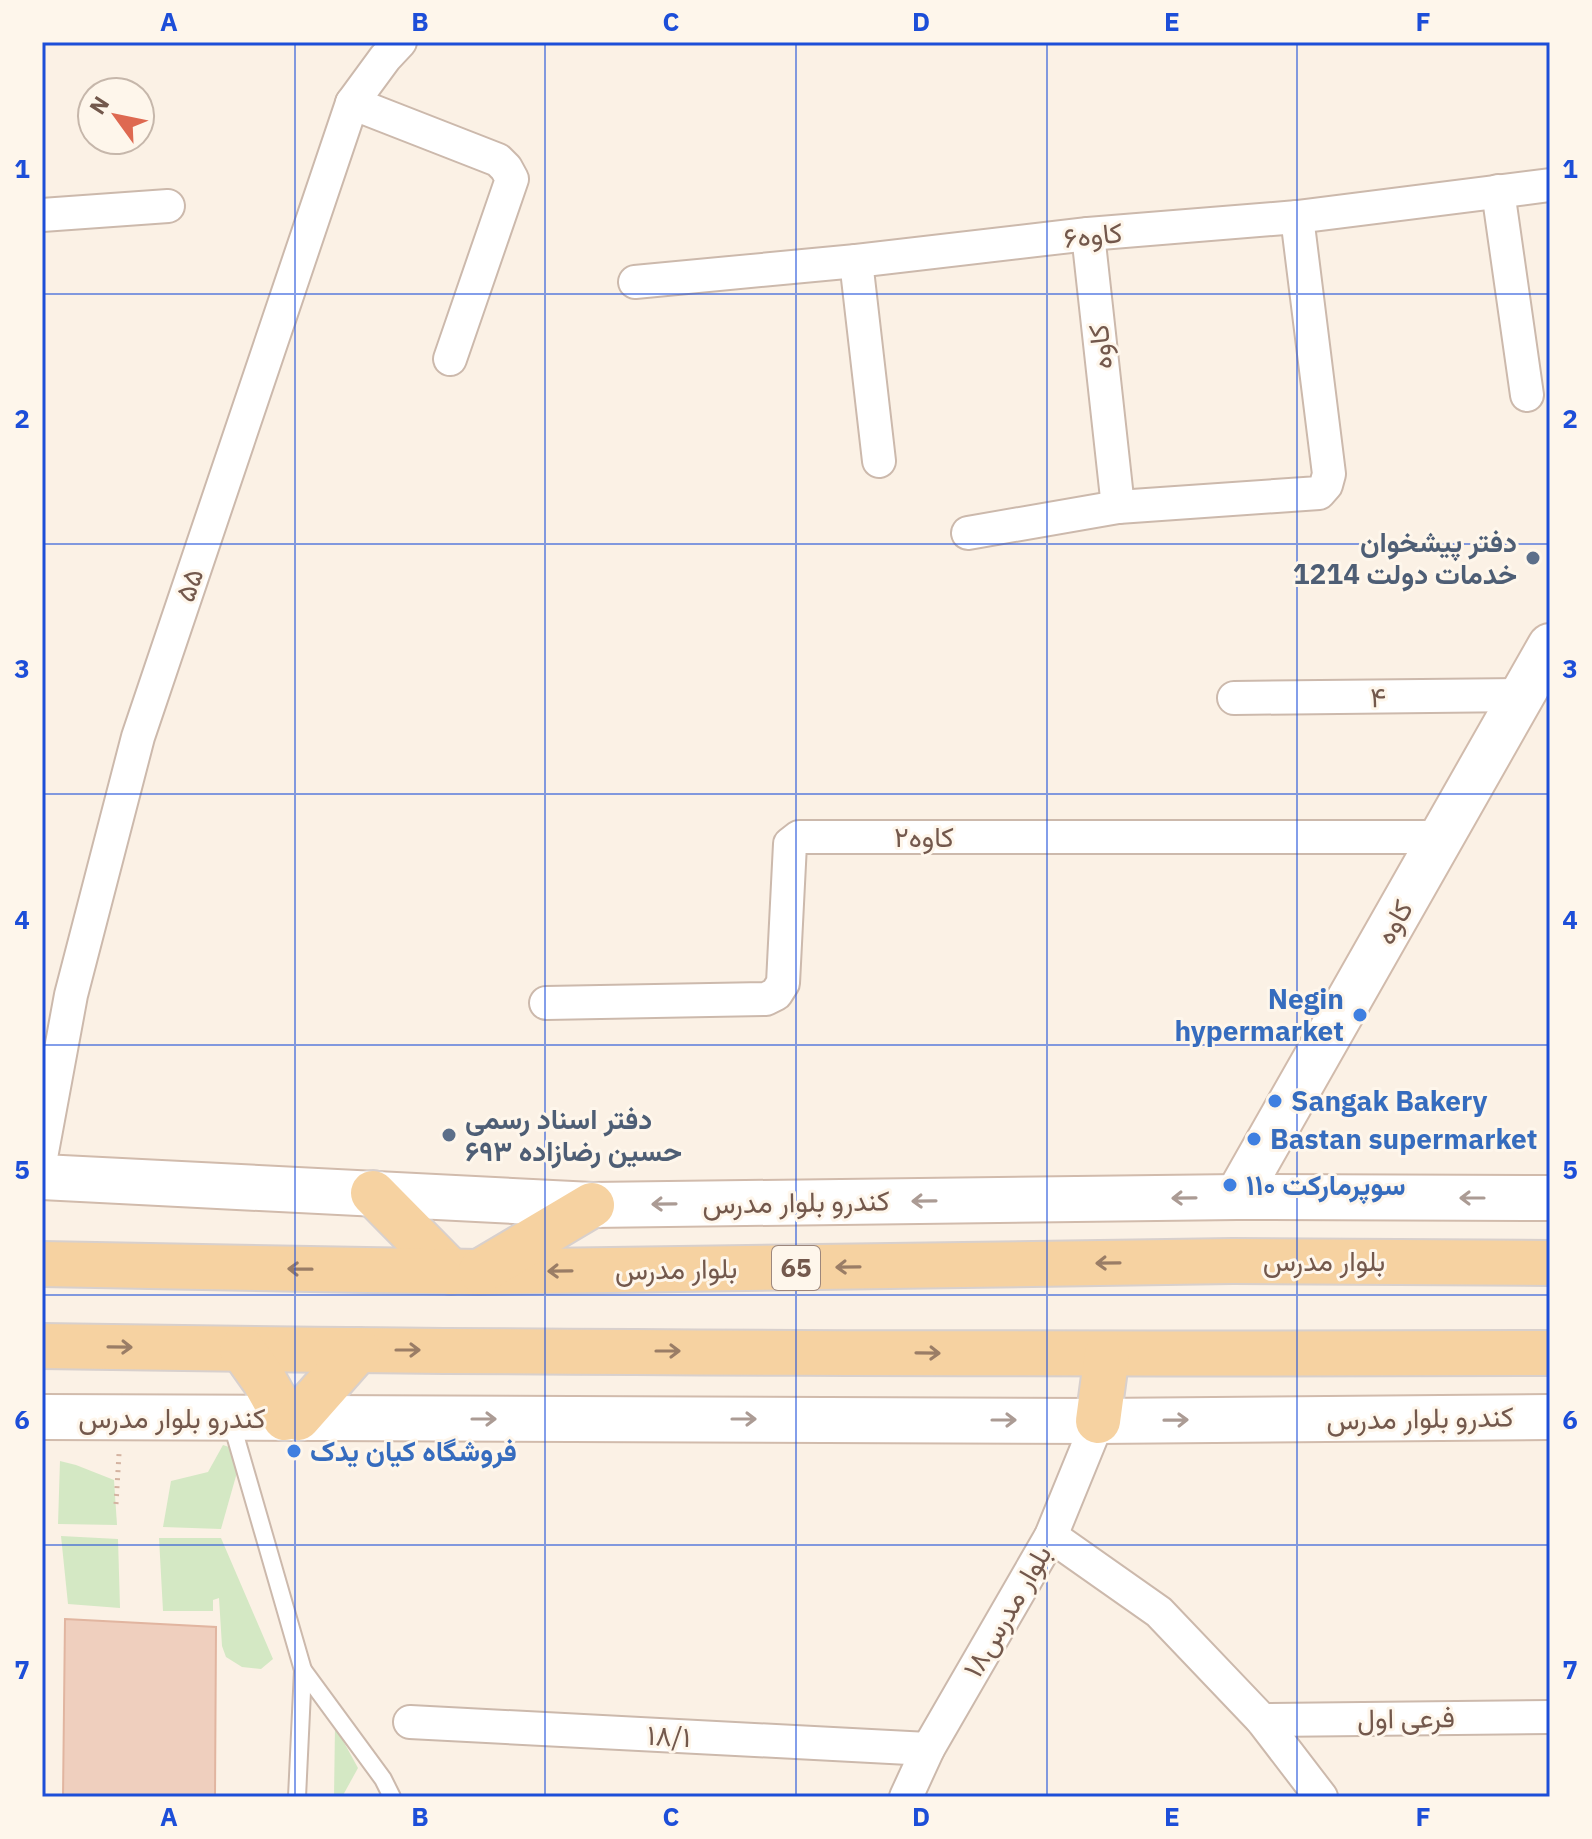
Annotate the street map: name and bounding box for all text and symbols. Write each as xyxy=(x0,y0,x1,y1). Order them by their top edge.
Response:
text: A xyxy=(160,4,178,38)
text: B xyxy=(411,4,429,38)
text: C xyxy=(663,4,680,38)
text: D xyxy=(912,4,930,38)
text: E xyxy=(1164,4,1180,38)
text: F xyxy=(1415,4,1431,38)
north arrow xyxy=(76,76,156,156)
text: N xyxy=(82,90,115,119)
text: 1 xyxy=(14,151,30,185)
text: 1 xyxy=(1562,151,1578,185)
street label: کاوه۶ xyxy=(1062,213,1124,256)
street label: کاوه xyxy=(1079,323,1120,371)
text: 2 xyxy=(14,401,30,435)
text: 2 xyxy=(1562,401,1578,435)
place label: دفتر پیشخوان خدمات دولت 1214 xyxy=(1293,523,1517,592)
marker: دفتر پیشخوان خدمات دولت 1214 xyxy=(1524,549,1542,567)
street label: ۵۵ xyxy=(166,563,211,606)
text: 3 xyxy=(14,651,30,685)
text: 3 xyxy=(1562,651,1578,685)
street label: ۴ xyxy=(1370,678,1386,715)
street label: کاوه۲ xyxy=(894,818,954,855)
street label: کاوه xyxy=(1366,893,1421,951)
text: 4 xyxy=(14,902,30,936)
text: 4 xyxy=(1562,902,1578,936)
place label: Negin hypermarket xyxy=(1174,980,1344,1049)
marker: Negin hypermarket xyxy=(1351,1006,1369,1024)
place label: Sangak Bakery xyxy=(1291,1082,1487,1119)
marker: Sangak Bakery xyxy=(1266,1092,1284,1110)
place label: دفتر اسناد رسمی ۶۹۳ حسین رضازاده xyxy=(465,1100,682,1169)
place label: Bastan supermarket xyxy=(1270,1120,1537,1157)
marker: دفتر اسناد رسمی ۶۹۳ حسین رضازاده xyxy=(440,1126,458,1144)
marker: Bastan supermarket xyxy=(1245,1130,1263,1148)
text: 5 xyxy=(14,1152,30,1186)
text: 5 xyxy=(1562,1152,1578,1186)
place label: سوپرمارکت ۱۱۰ xyxy=(1246,1166,1406,1205)
marker: سوپرمارکت ۱۱۰ xyxy=(1221,1176,1239,1194)
street label: کندرو بلوار مدرس xyxy=(702,1181,890,1222)
one-way arrow xyxy=(1171,1190,1198,1206)
one-way arrow xyxy=(1459,1190,1486,1206)
one-way arrow xyxy=(911,1193,938,1209)
one-way arrow xyxy=(651,1196,678,1212)
street label: بلوار مدرس xyxy=(1263,1242,1385,1279)
road number: 65 xyxy=(772,1246,820,1290)
street label: بلوار مدرس xyxy=(614,1249,738,1288)
one-way arrow xyxy=(1095,1255,1122,1270)
one-way arrow xyxy=(835,1259,862,1275)
one-way arrow xyxy=(287,1261,314,1277)
one-way arrow xyxy=(547,1263,574,1279)
one-way arrow xyxy=(106,1339,133,1355)
one-way arrow xyxy=(394,1342,421,1358)
one-way arrow xyxy=(654,1344,681,1359)
one-way arrow xyxy=(914,1345,941,1361)
street label: کندرو بلوار مدرس xyxy=(1326,1397,1514,1438)
street label: کندرو بلوار مدرس xyxy=(78,1399,266,1436)
text: 6 xyxy=(14,1402,30,1436)
text: 6 xyxy=(1562,1402,1578,1436)
one-way arrow xyxy=(470,1411,497,1427)
one-way arrow xyxy=(730,1411,757,1427)
one-way arrow xyxy=(990,1412,1017,1428)
one-way arrow xyxy=(1162,1412,1189,1428)
place label: فروشگاه کیان یدک xyxy=(310,1432,517,1469)
marker: فروشگاه کیان یدک xyxy=(285,1442,303,1460)
street label: بلوار مدرس۱۸ xyxy=(954,1538,1059,1684)
text: 7 xyxy=(14,1652,30,1686)
text: 7 xyxy=(1562,1652,1578,1686)
street label: فرعی اول xyxy=(1357,1698,1455,1737)
street label: ۱۸/۱ xyxy=(646,1716,692,1755)
text: A xyxy=(160,1799,178,1833)
text: B xyxy=(411,1799,429,1833)
text: C xyxy=(663,1799,680,1833)
text: D xyxy=(912,1799,930,1833)
text: E xyxy=(1164,1799,1180,1833)
text: F xyxy=(1415,1799,1431,1833)

